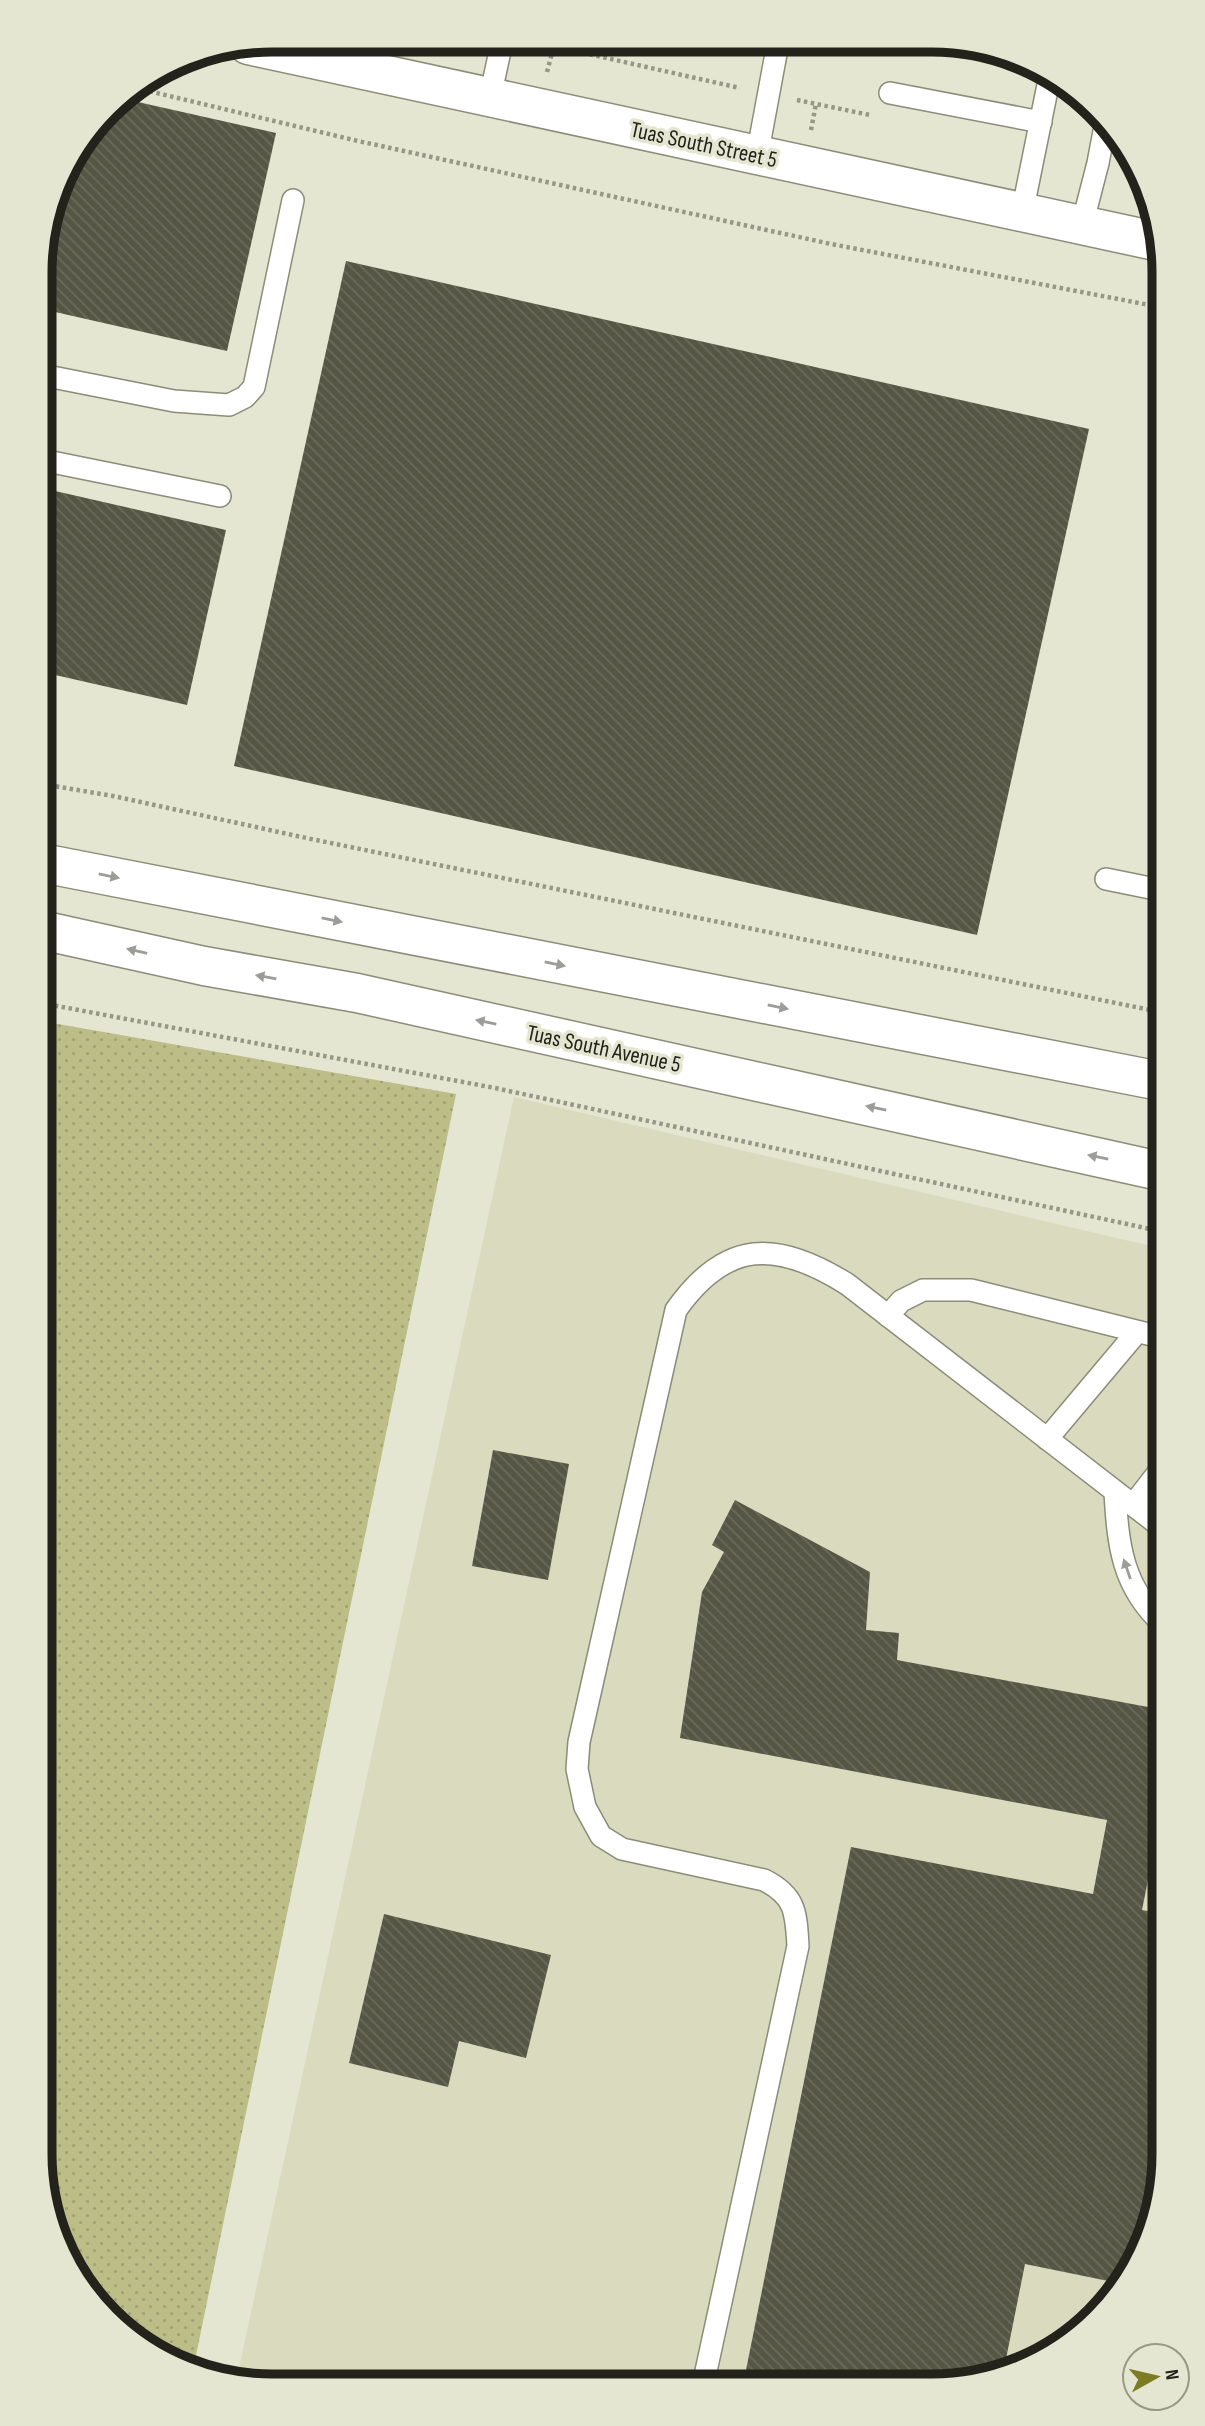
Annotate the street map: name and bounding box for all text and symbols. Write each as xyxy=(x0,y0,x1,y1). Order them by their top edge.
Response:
street label: Tuas South Street 5 xyxy=(628,116,780,174)
one-way arrow xyxy=(98,871,120,882)
one-way arrow xyxy=(321,915,343,926)
one-way arrow xyxy=(126,945,148,956)
one-way arrow xyxy=(544,958,566,969)
one-way arrow xyxy=(255,971,277,982)
one-way arrow xyxy=(767,1002,789,1013)
one-way arrow xyxy=(475,1016,497,1027)
street label: Tuas South Avenue 5 xyxy=(524,1019,683,1079)
one-way arrow xyxy=(865,1102,887,1113)
one-way arrow xyxy=(1087,1152,1109,1163)
one-way arrow xyxy=(1121,1558,1132,1579)
north arrow xyxy=(1121,2342,1191,2412)
text: N xyxy=(1159,2368,1183,2381)

